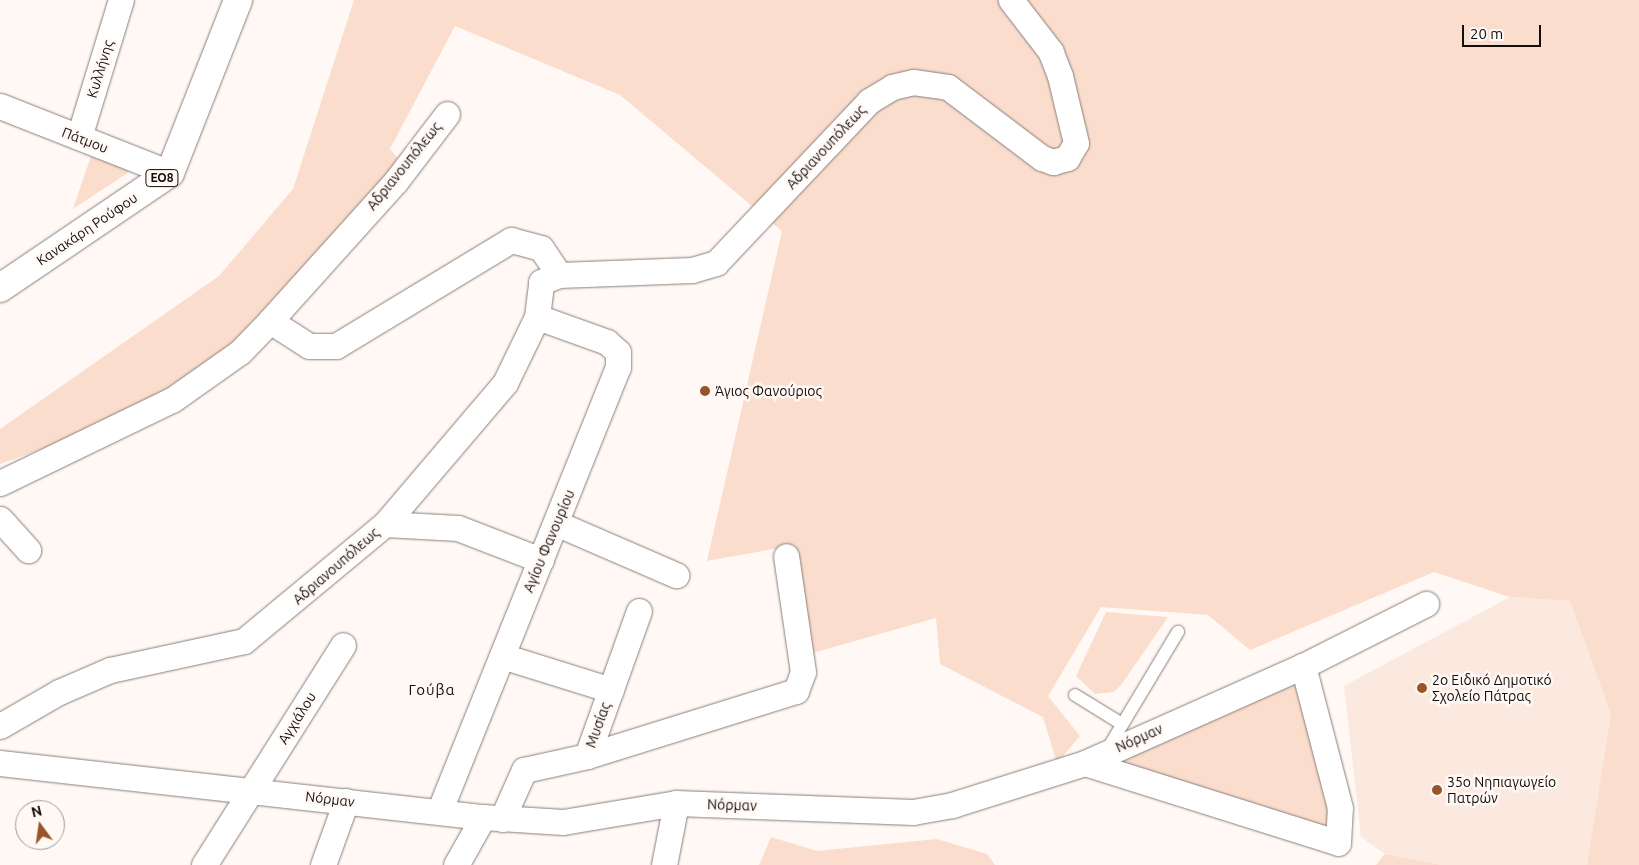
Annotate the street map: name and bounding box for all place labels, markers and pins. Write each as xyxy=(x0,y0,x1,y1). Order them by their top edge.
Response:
place label: Άγιος Φανούριος xyxy=(715,383,822,399)
marker: Άγιος Φανούριος xyxy=(699,385,711,397)
place label: 2ο Ειδικό Δημοτικό Σχολείο Πάτρας xyxy=(1432,672,1552,704)
marker: 2ο Ειδικό Δημοτικό Σχολείο Πάτρας xyxy=(1416,682,1428,694)
place label: 35ο Νηπιαγωγείο Πατρών xyxy=(1447,774,1556,806)
marker: 35ο Νηπιαγωγείο Πατρών xyxy=(1431,784,1443,796)

